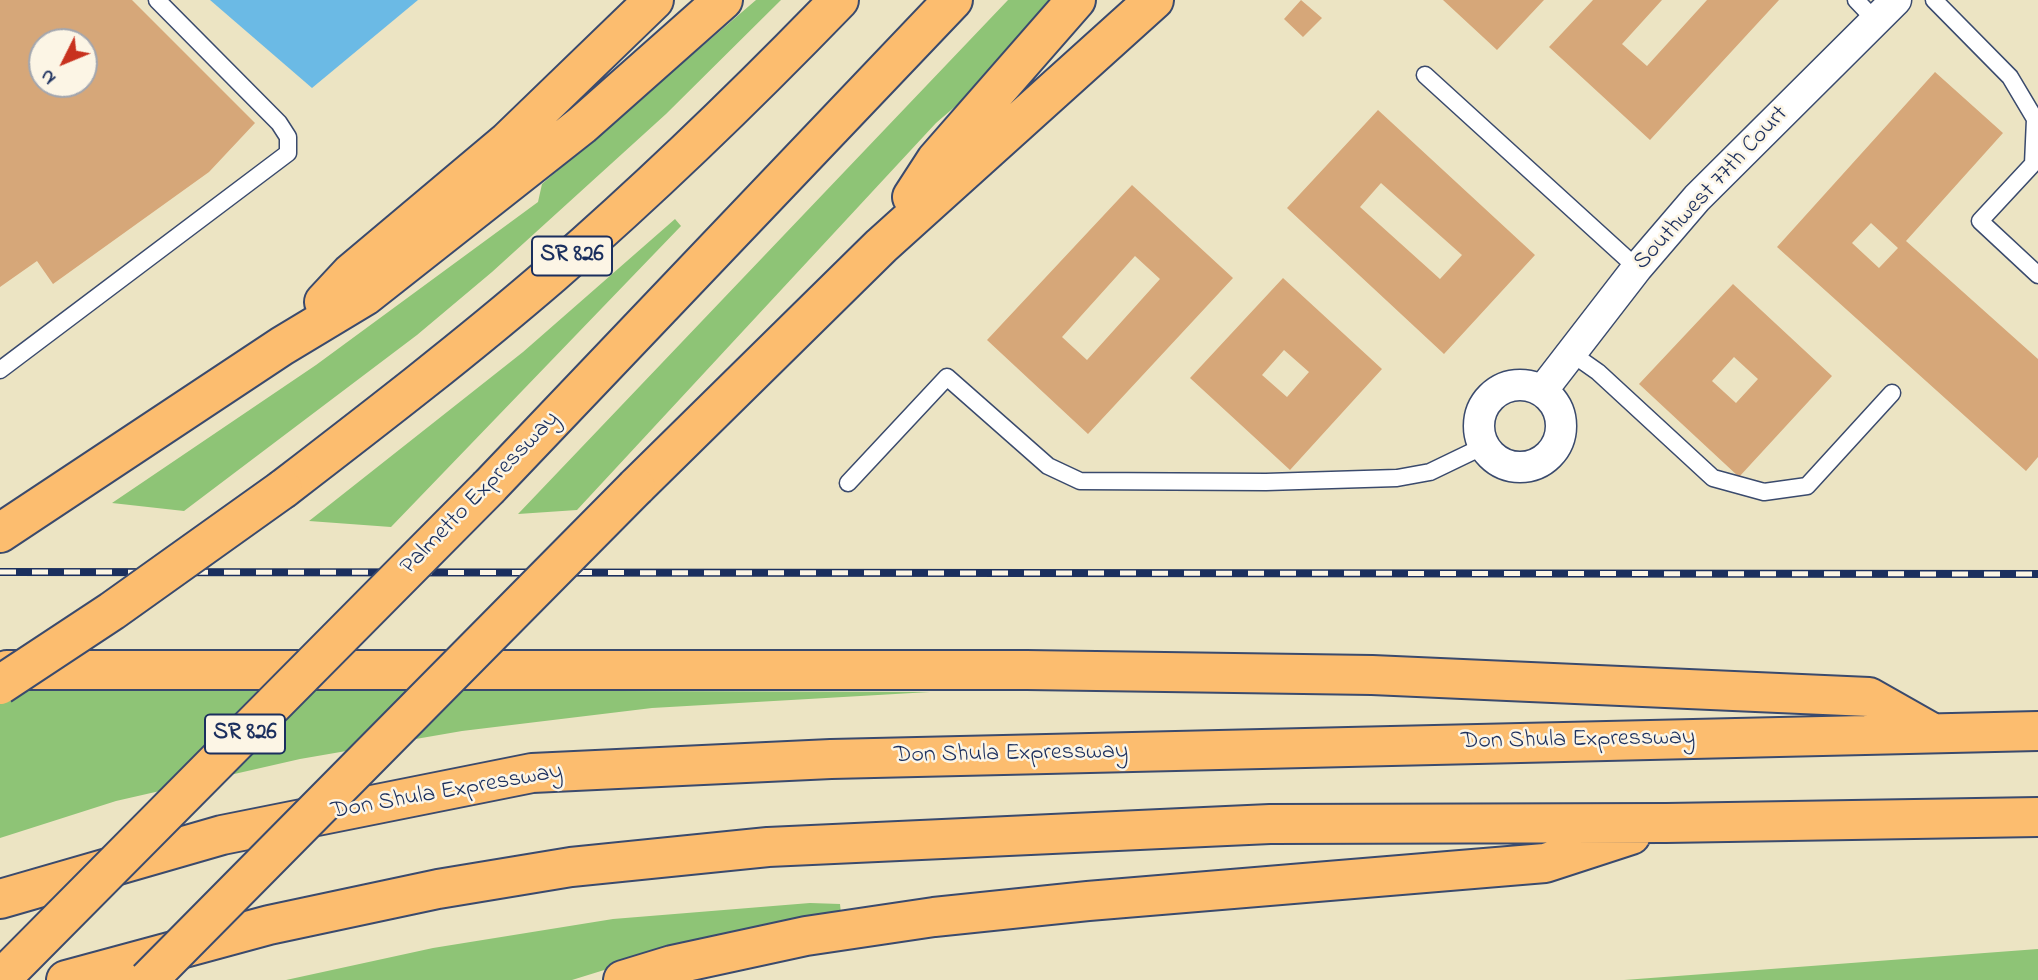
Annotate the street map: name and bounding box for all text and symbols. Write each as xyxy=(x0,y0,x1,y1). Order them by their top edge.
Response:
north arrow xyxy=(28,28,98,98)
text: N xyxy=(34,62,63,90)
street label: Southwest 77th Court xyxy=(1629,101,1795,277)
road number: SR 826 xyxy=(532,236,612,276)
street label: Palmetto Expressway xyxy=(395,406,567,582)
road number: SR 826 xyxy=(205,714,285,754)
street label: Don Shula Expressway xyxy=(1461,725,1695,757)
street label: Don Shula Expressway xyxy=(894,739,1128,771)
street label: Don Shula Expressway xyxy=(329,758,565,828)

